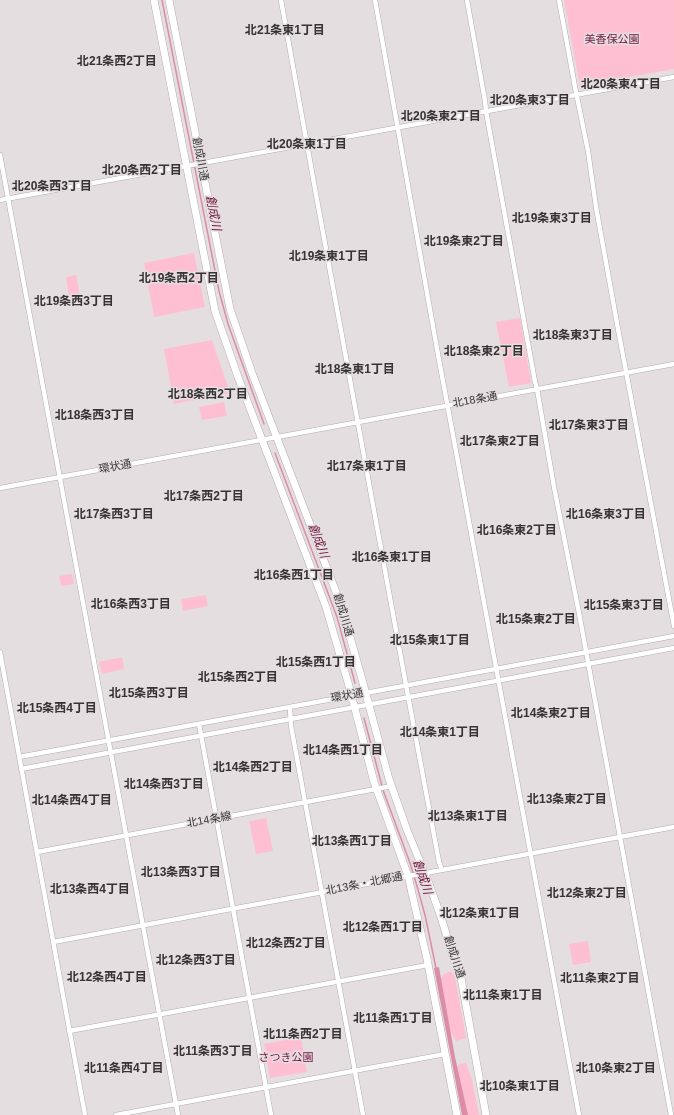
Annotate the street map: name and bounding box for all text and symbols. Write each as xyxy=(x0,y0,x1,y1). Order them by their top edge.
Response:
district label: 北21条東1丁目 xyxy=(245,24,325,38)
park label: 美香保公園 xyxy=(585,33,639,47)
district label: 北21条西2丁目 xyxy=(77,55,157,69)
district label: 北20条東4丁目 xyxy=(581,78,661,92)
district label: 北20条東3丁目 xyxy=(490,94,570,108)
district label: 北20条東2丁目 xyxy=(401,110,481,124)
street label: 創成川通 xyxy=(189,136,211,182)
district label: 北20条東1丁目 xyxy=(267,138,347,152)
district label: 北20条西2丁目 xyxy=(102,164,182,178)
district label: 北20条西3丁目 xyxy=(12,180,92,194)
water label: 創成川 xyxy=(202,194,224,232)
district label: 北19条東3丁目 xyxy=(512,212,592,226)
district label: 北19条東2丁目 xyxy=(424,235,504,249)
district label: 北19条東1丁目 xyxy=(289,250,369,264)
district label: 北19条西2丁目 xyxy=(139,272,219,286)
district label: 北19条西3丁目 xyxy=(34,295,114,309)
district label: 北18条東3丁目 xyxy=(533,329,613,343)
district label: 北18条東2丁目 xyxy=(444,345,524,359)
district label: 北18条東1丁目 xyxy=(315,363,395,377)
district label: 北18条西2丁目 xyxy=(168,388,248,402)
street label: 北18条通 xyxy=(452,390,498,410)
district label: 北18条西3丁目 xyxy=(55,409,135,423)
district label: 北17条東3丁目 xyxy=(549,419,629,433)
district label: 北17条東2丁目 xyxy=(460,435,540,449)
street label: 環状通 xyxy=(98,457,132,477)
district label: 北17条東1丁目 xyxy=(327,460,407,474)
district label: 北17条西2丁目 xyxy=(164,490,244,504)
district label: 北17条西3丁目 xyxy=(74,508,154,522)
district label: 北16条東3丁目 xyxy=(566,508,646,522)
water label: 創成川 xyxy=(305,522,331,560)
district label: 北16条東2丁目 xyxy=(477,524,557,538)
district label: 北16条東1丁目 xyxy=(352,551,432,565)
district label: 北16条西1丁目 xyxy=(254,569,334,583)
street label: 創成川通 xyxy=(330,592,356,638)
district label: 北16条西3丁目 xyxy=(91,598,171,612)
district label: 北15条東3丁目 xyxy=(584,599,664,613)
district label: 北15条東2丁目 xyxy=(496,613,576,627)
district label: 北15条東1丁目 xyxy=(390,634,470,648)
district label: 北15条西1丁目 xyxy=(276,656,356,670)
district label: 北15条西2丁目 xyxy=(198,671,278,685)
street label: 環状通 xyxy=(330,686,364,706)
district label: 北15条西3丁目 xyxy=(109,687,189,701)
district label: 北15条西4丁目 xyxy=(17,702,97,716)
district label: 北14条東2丁目 xyxy=(511,707,591,721)
district label: 北14条東1丁目 xyxy=(400,726,480,740)
district label: 北14条西1丁目 xyxy=(303,744,383,758)
district label: 北14条西2丁目 xyxy=(213,761,293,775)
district label: 北14条西3丁目 xyxy=(124,778,204,792)
district label: 北13条東2丁目 xyxy=(527,793,607,807)
district label: 北14条西4丁目 xyxy=(32,794,112,808)
street label: 北14条線 xyxy=(186,810,232,830)
district label: 北13条東1丁目 xyxy=(428,810,508,824)
district label: 北13条西1丁目 xyxy=(312,835,392,849)
water label: 創成川 xyxy=(409,858,435,896)
district label: 北13条西3丁目 xyxy=(141,866,221,880)
street label: 北13条・北郷通 xyxy=(324,870,404,898)
district label: 北13条西4丁目 xyxy=(50,883,130,897)
district label: 北12条東2丁目 xyxy=(547,887,627,901)
district label: 北12条東1丁目 xyxy=(440,907,520,921)
district label: 北12条西1丁目 xyxy=(343,921,423,935)
street label: 創成川通 xyxy=(441,934,467,980)
district label: 北12条西2丁目 xyxy=(246,937,326,951)
district label: 北12条西3丁目 xyxy=(156,954,236,968)
district label: 北12条西4丁目 xyxy=(67,971,147,985)
district label: 北11条東2丁目 xyxy=(560,972,640,986)
district label: 北11条東1丁目 xyxy=(463,989,543,1003)
district label: 北11条西1丁目 xyxy=(353,1012,433,1026)
district label: 北11条西2丁目 xyxy=(263,1028,343,1042)
district label: 北11条西3丁目 xyxy=(173,1045,253,1059)
park label: さつき公園 xyxy=(259,1051,313,1065)
district label: 北11条西4丁目 xyxy=(84,1062,164,1076)
district label: 北10条東2丁目 xyxy=(576,1062,656,1076)
district label: 北10条東1丁目 xyxy=(480,1080,560,1094)

